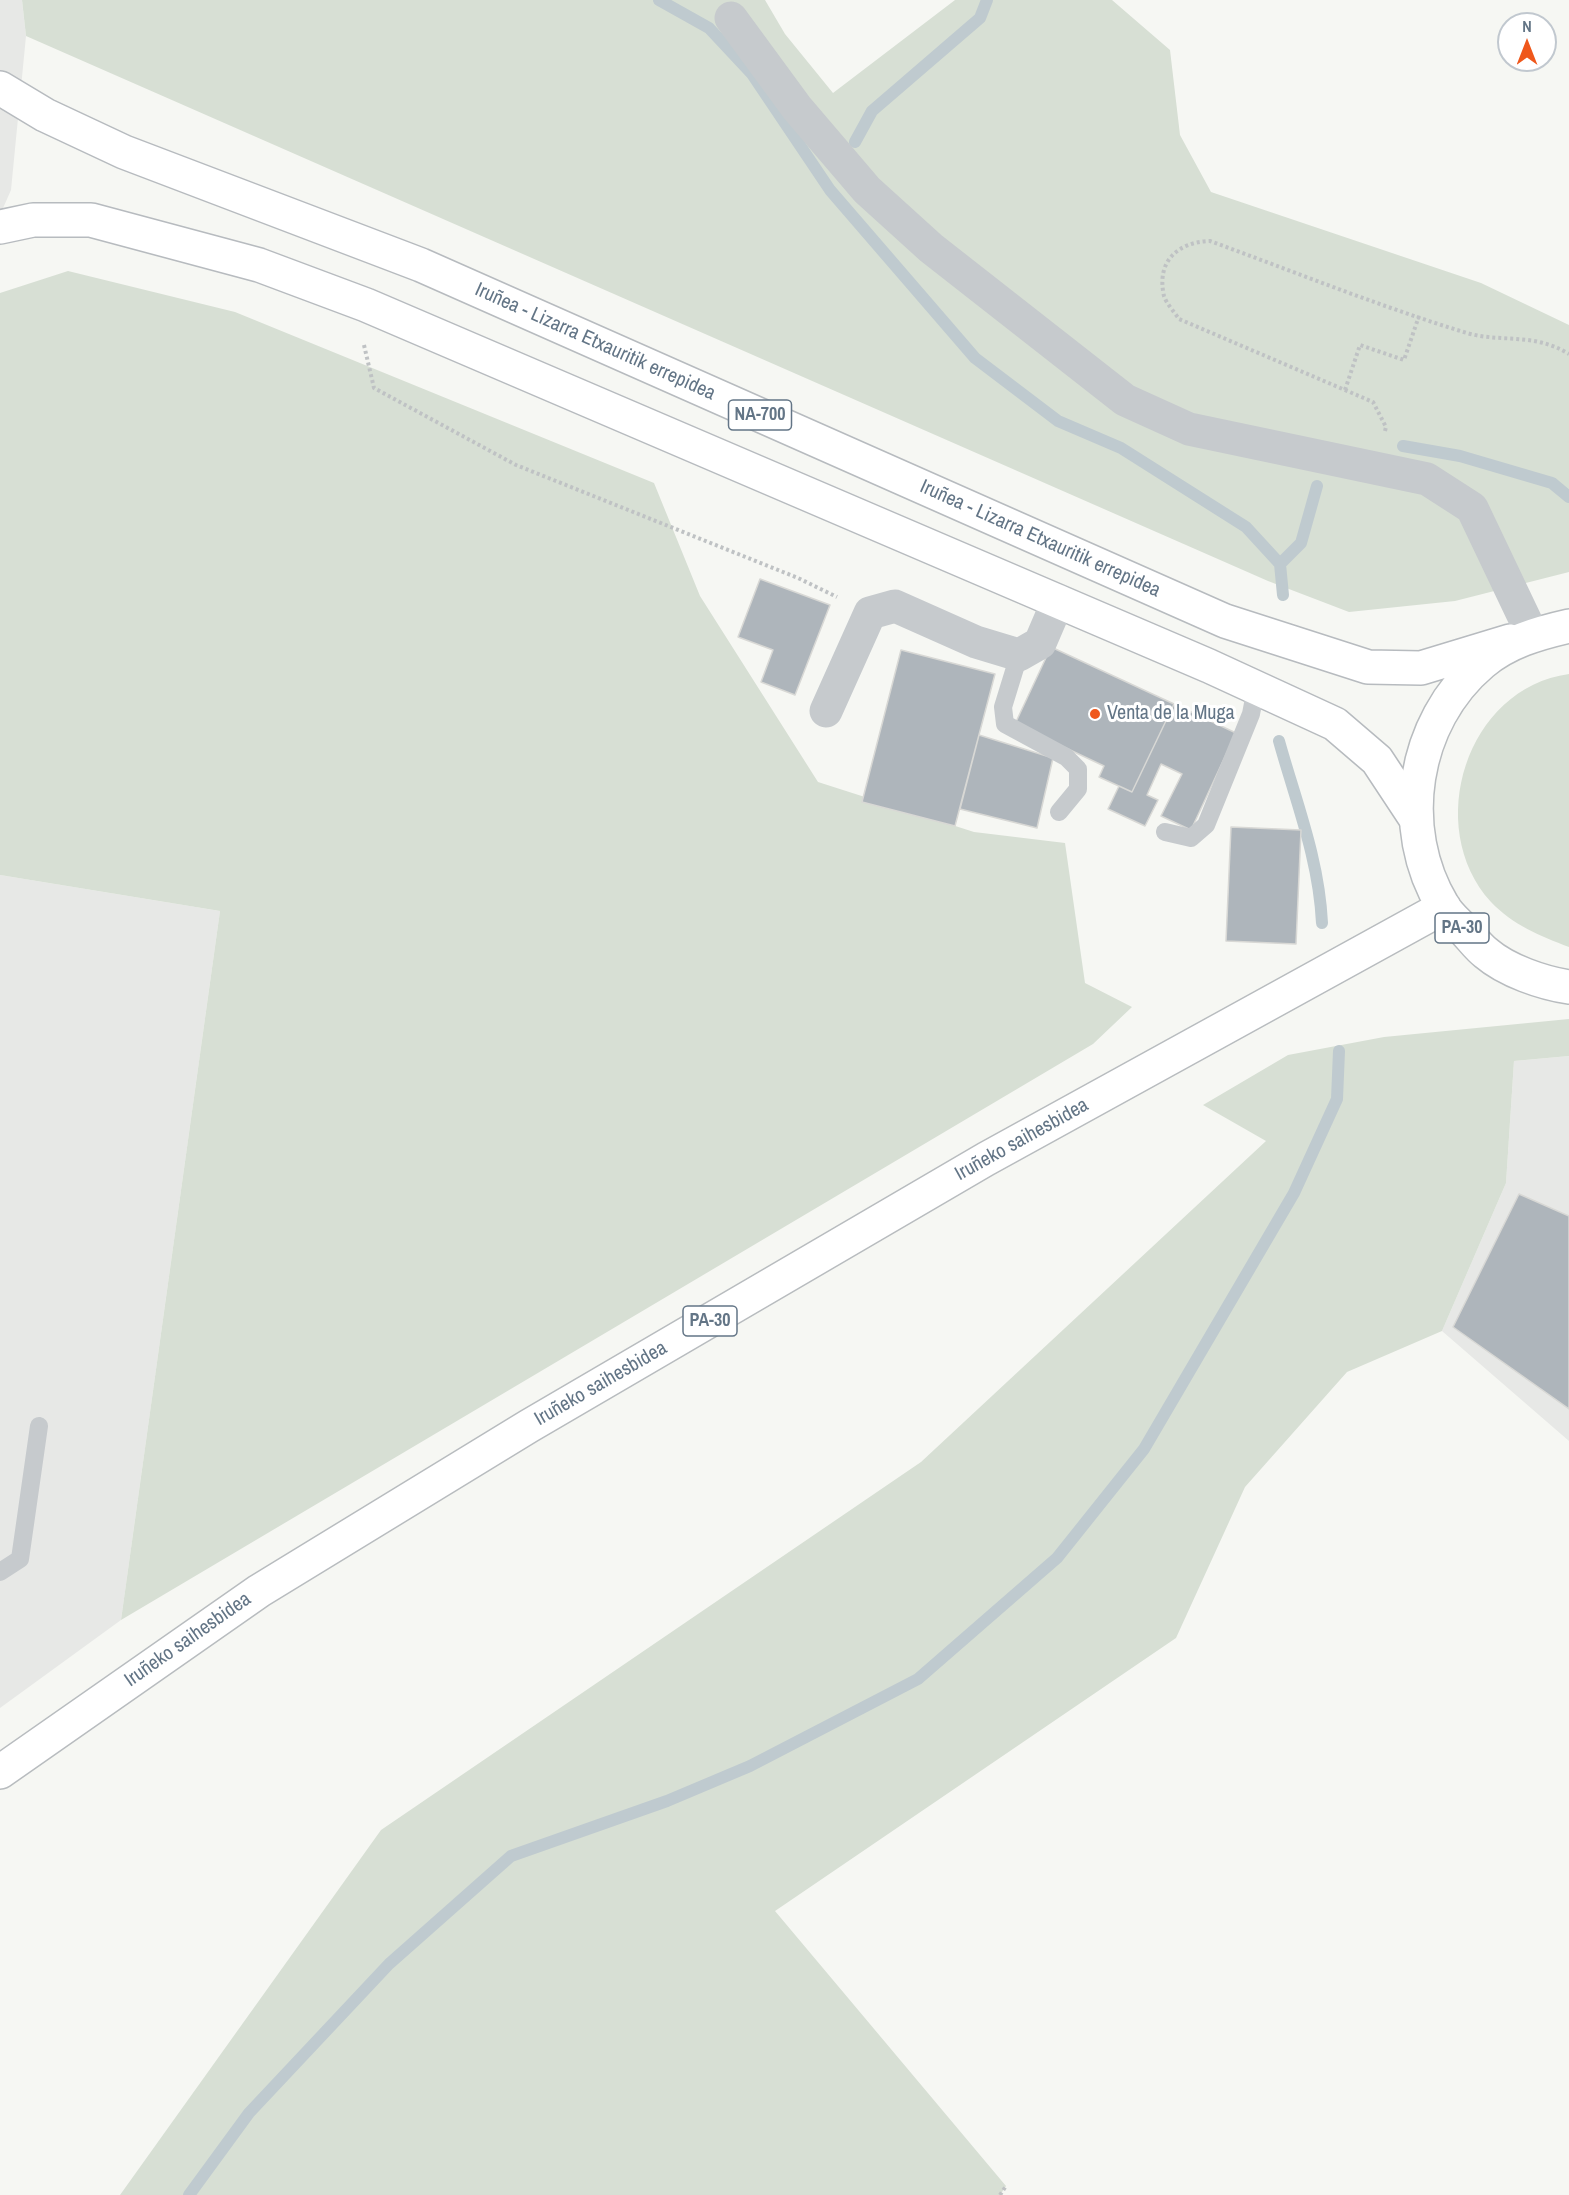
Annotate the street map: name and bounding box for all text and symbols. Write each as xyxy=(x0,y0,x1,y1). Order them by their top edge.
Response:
north arrow xyxy=(1497,12,1557,72)
text: N xyxy=(1522,15,1532,37)
street label: Iruñea - Lizarra Etxauritik errepidea xyxy=(471,278,719,406)
road number: NA-700 xyxy=(728,400,792,430)
street label: Iruñea - Lizarra Etxauritik errepidea xyxy=(916,475,1164,603)
place label: Venta de la Muga xyxy=(1107,702,1235,726)
marker: Venta de la Muga xyxy=(1088,707,1102,721)
road number: PA-30 xyxy=(1435,913,1489,943)
street label: Iruñeko saihesbidea xyxy=(951,1093,1093,1187)
road number: PA-30 xyxy=(683,1306,737,1336)
street label: Iruñeko saihesbidea xyxy=(531,1336,671,1432)
street label: Iruñeko saihesbidea xyxy=(120,1588,256,1692)

